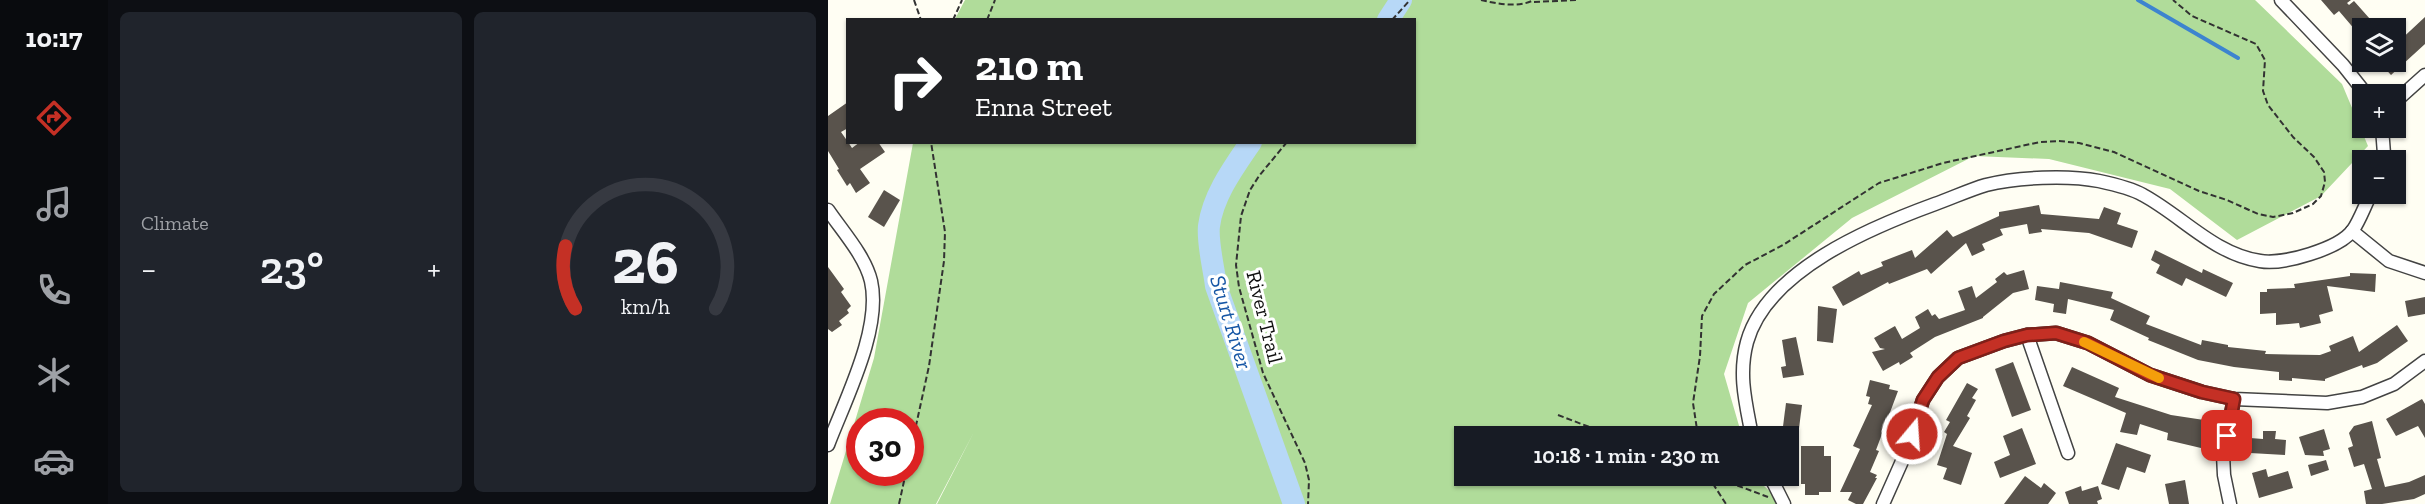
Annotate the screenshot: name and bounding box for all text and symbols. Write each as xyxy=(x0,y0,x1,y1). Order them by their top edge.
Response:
map controls xyxy=(2352,18,2406,204)
button: layers xyxy=(2352,18,2406,72)
text: 10:17 xyxy=(26,22,82,54)
text: 210 m xyxy=(975,40,1083,91)
icon: right xyxy=(876,42,954,120)
button: + xyxy=(2352,84,2406,138)
text: Enna Street xyxy=(975,91,1112,123)
icon: directions xyxy=(33,97,75,139)
button: − xyxy=(2352,150,2406,204)
icon: music xyxy=(33,183,75,225)
text: Climate xyxy=(141,211,209,235)
text: 26 xyxy=(612,224,678,299)
text: 23° xyxy=(260,241,324,295)
text: − xyxy=(141,249,156,288)
text: + xyxy=(427,249,441,288)
street label: River Trail xyxy=(1241,268,1289,366)
icon: phone xyxy=(33,269,75,311)
water label: Sturt River xyxy=(1204,272,1258,373)
text: km/h xyxy=(621,294,669,319)
icon: climate xyxy=(33,354,75,396)
position arrow xyxy=(1880,402,1944,466)
speed limit sign: 30 xyxy=(846,408,924,486)
pin xyxy=(2201,410,2252,461)
icon: arrive xyxy=(2210,419,2243,452)
icon: car xyxy=(33,440,75,482)
text: 10:18 · 1 min · 230 m xyxy=(1534,442,1719,469)

